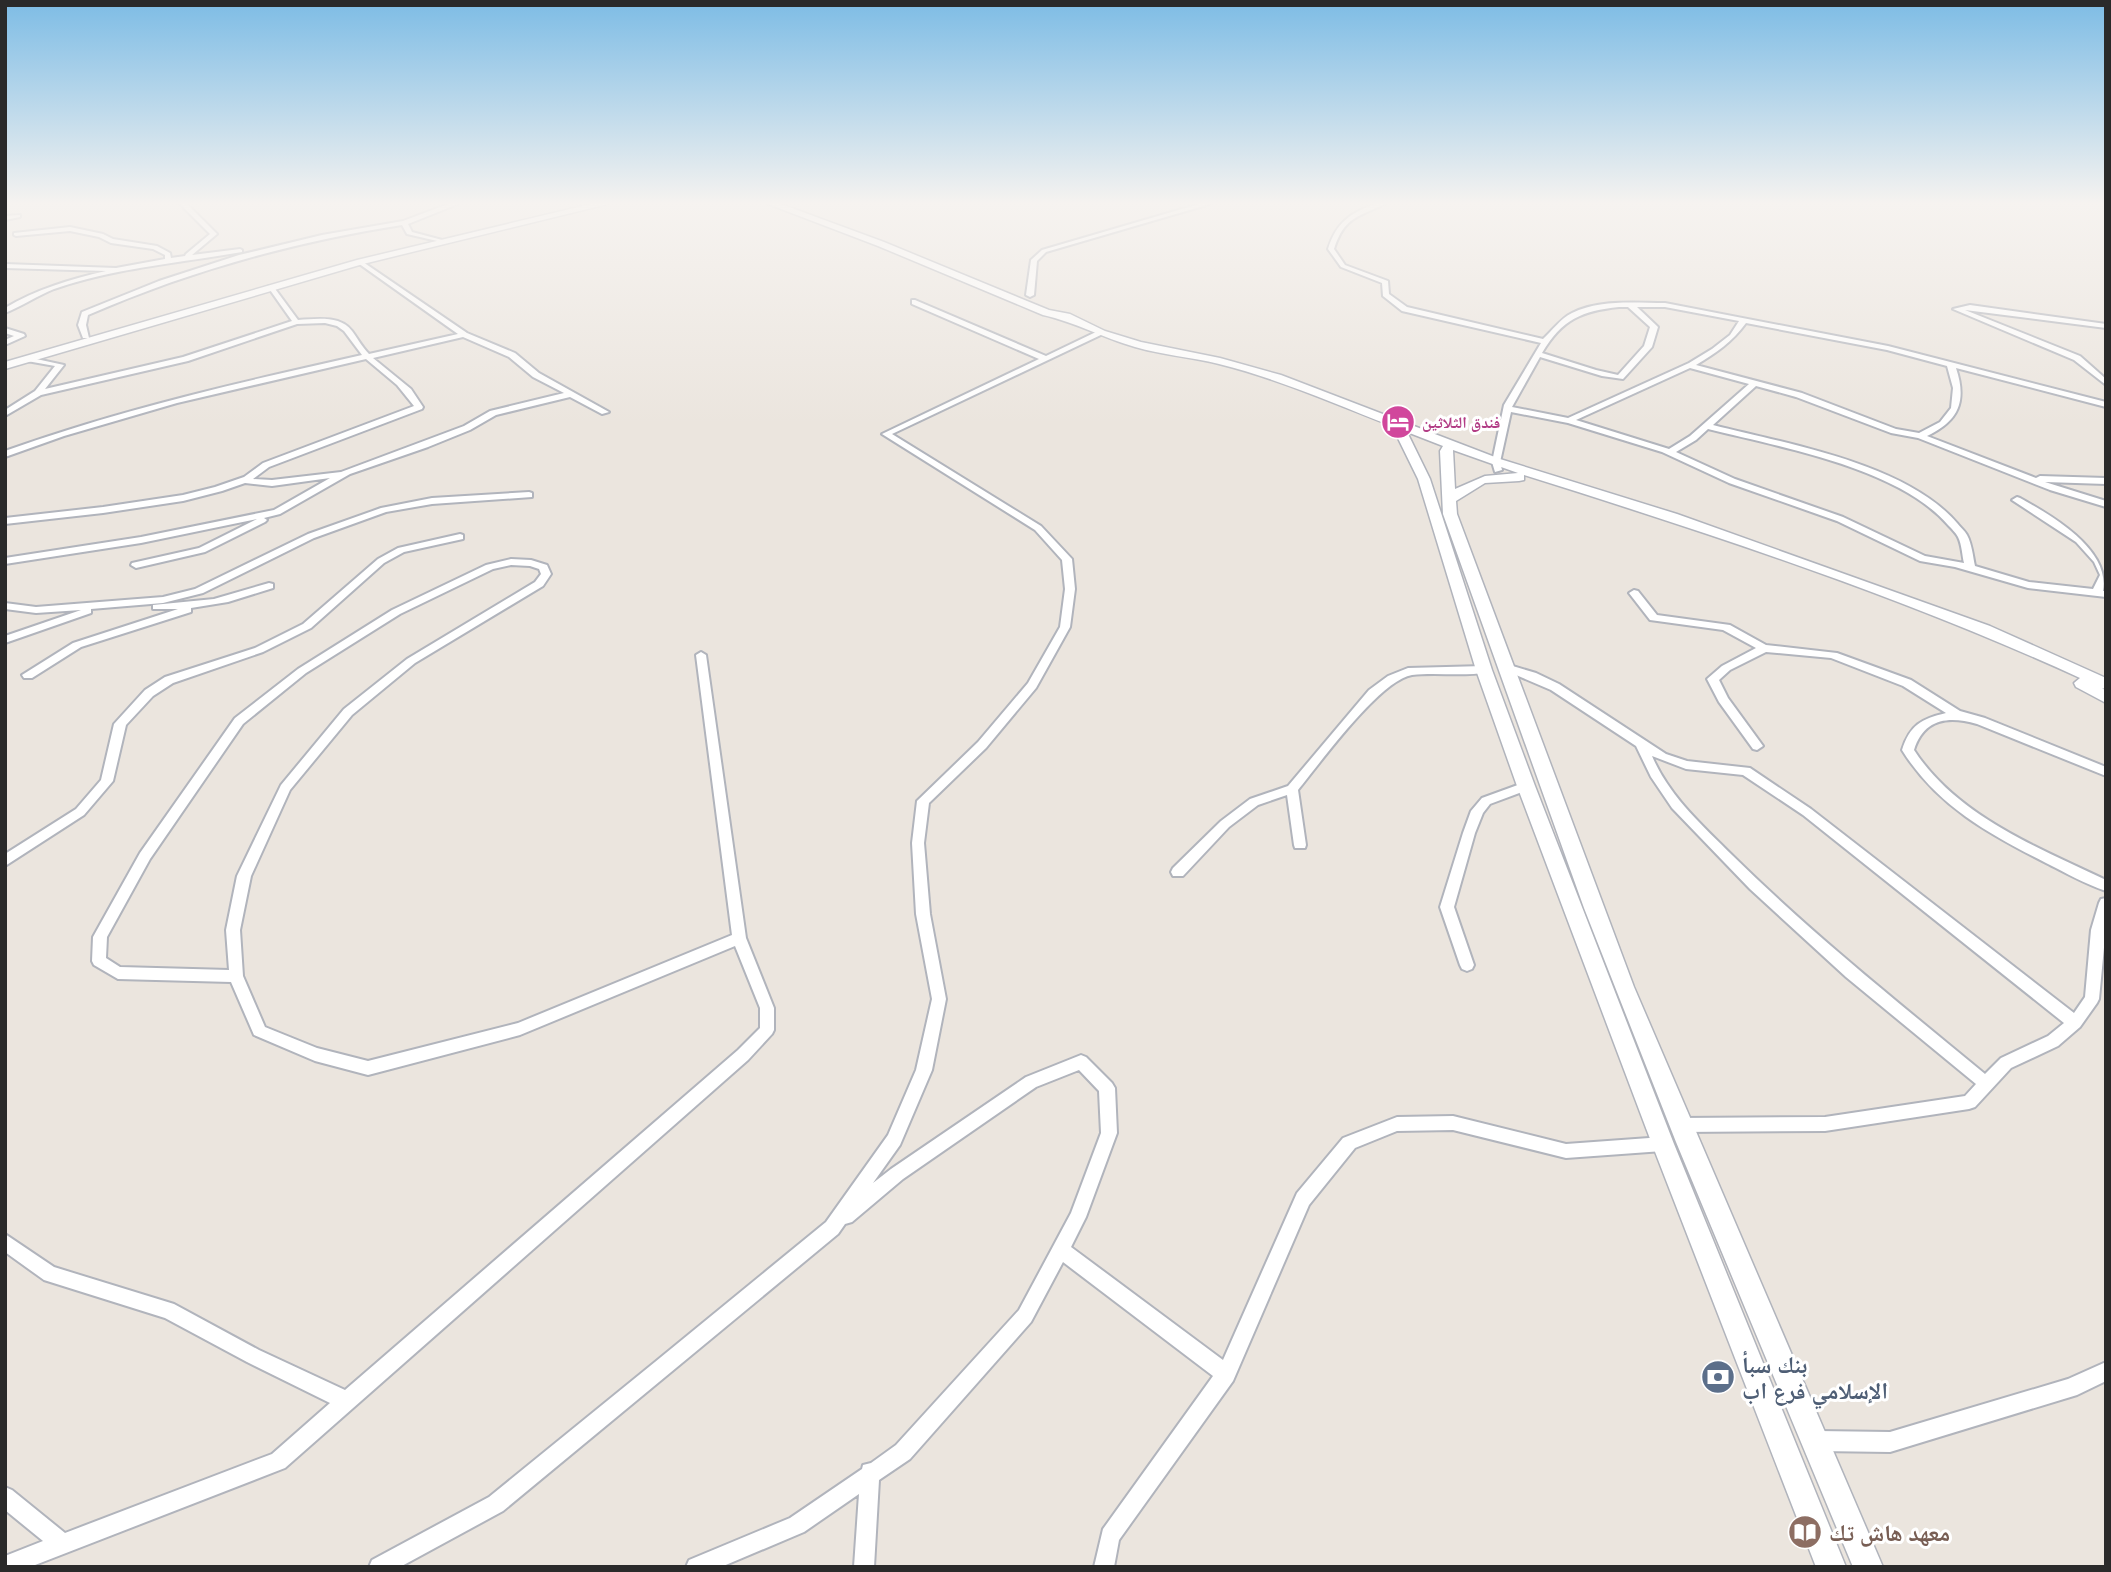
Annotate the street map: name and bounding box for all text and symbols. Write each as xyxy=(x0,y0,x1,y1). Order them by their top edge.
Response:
hotel icon: فندق الثلاثين xyxy=(1379,403,1417,441)
place label: فندق الثلاثين xyxy=(1422,412,1501,432)
place label: بنك سبأ الإسلامي فرع اب xyxy=(1742,1350,1888,1409)
bank icon: بنك سبأ الإسلامي فرع اب xyxy=(1699,1358,1737,1396)
library icon: معهد هاش تك xyxy=(1786,1513,1824,1551)
place label: معهد هاش تك xyxy=(1829,1518,1950,1547)

